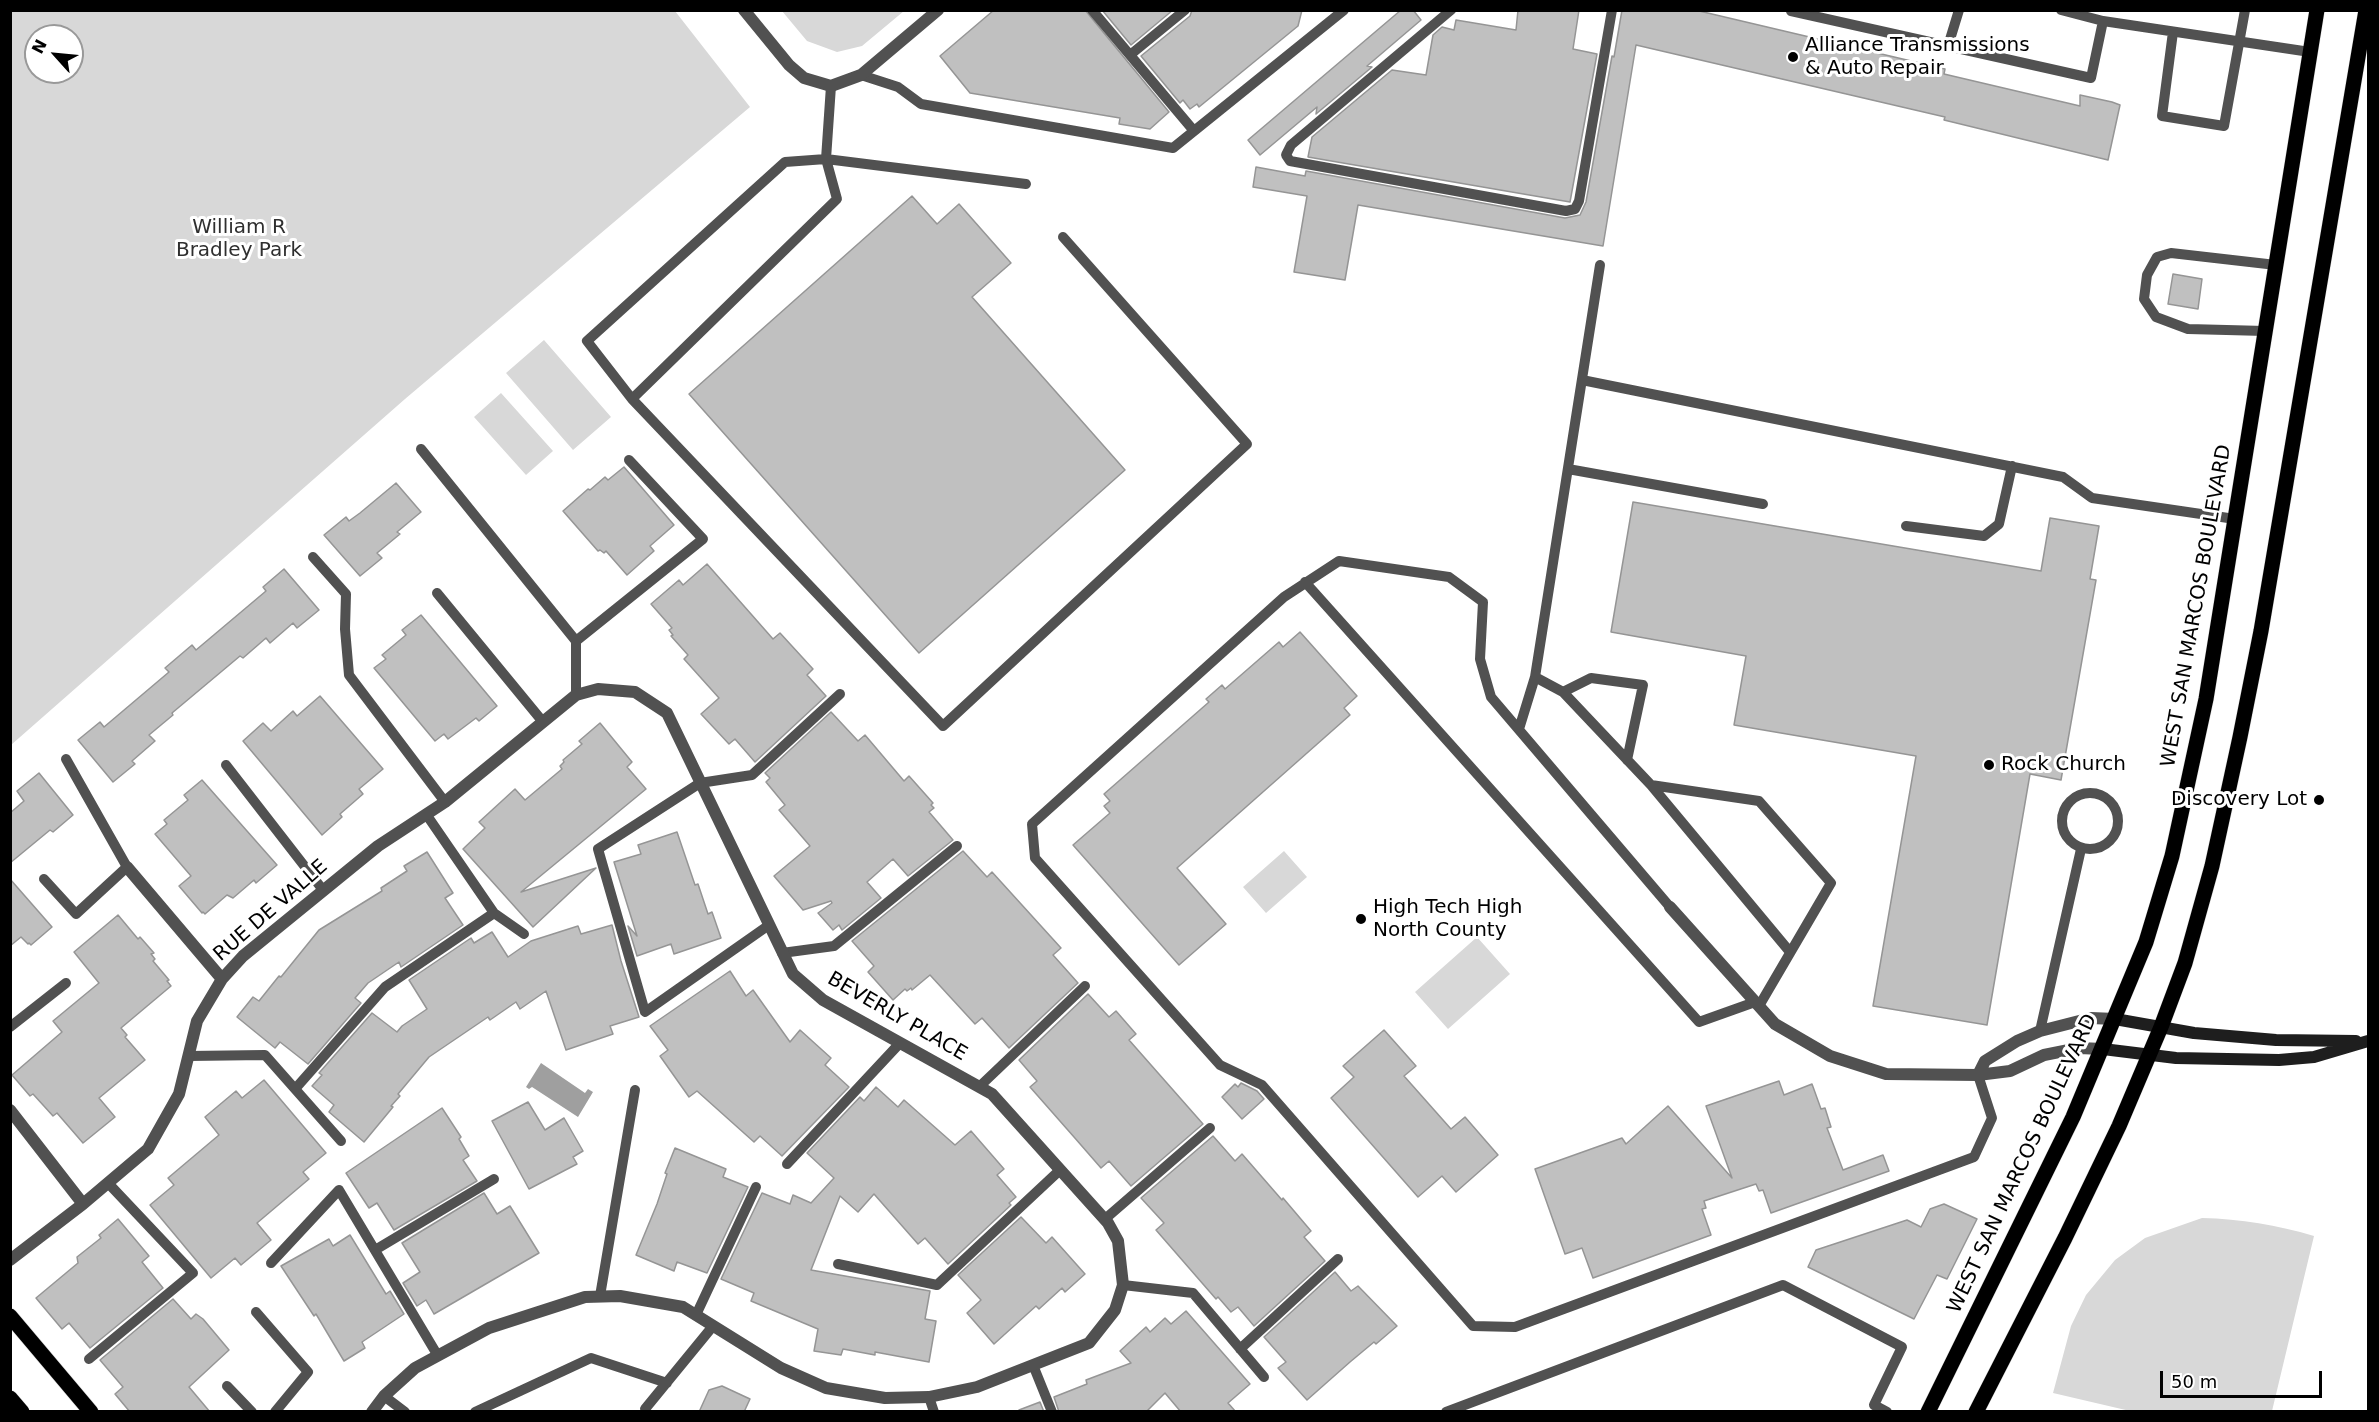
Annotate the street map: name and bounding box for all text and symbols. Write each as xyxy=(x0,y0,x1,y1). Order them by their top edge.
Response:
north arrow xyxy=(24,24,84,84)
place label: Alliance Transmissions & Auto Repair xyxy=(1805,34,2030,81)
text: N xyxy=(28,36,51,57)
marker: Alliance Transmissions & Auto Repair xyxy=(1786,50,1800,64)
park label: William R Bradley Park xyxy=(176,216,302,263)
street label: WEST SAN MARCOS BOULEVARD xyxy=(2157,443,2237,769)
place label: Rock Church xyxy=(2001,753,2126,777)
marker: Rock Church xyxy=(1982,758,1996,772)
place label: Discovery Lot xyxy=(2171,788,2307,812)
marker: Discovery Lot xyxy=(2312,793,2326,807)
street label: RUE DE VALLE xyxy=(209,855,333,967)
place label: High Tech High North County xyxy=(1373,896,1522,943)
marker: High Tech High North County xyxy=(1354,912,1368,926)
street label: BEVERLY PLACE xyxy=(823,967,971,1067)
street label: WEST SAN MARCOS BOULEVARD xyxy=(1943,1011,2103,1317)
scale bar xyxy=(2163,1359,2325,1397)
text: 50 m xyxy=(2171,1371,2217,1392)

